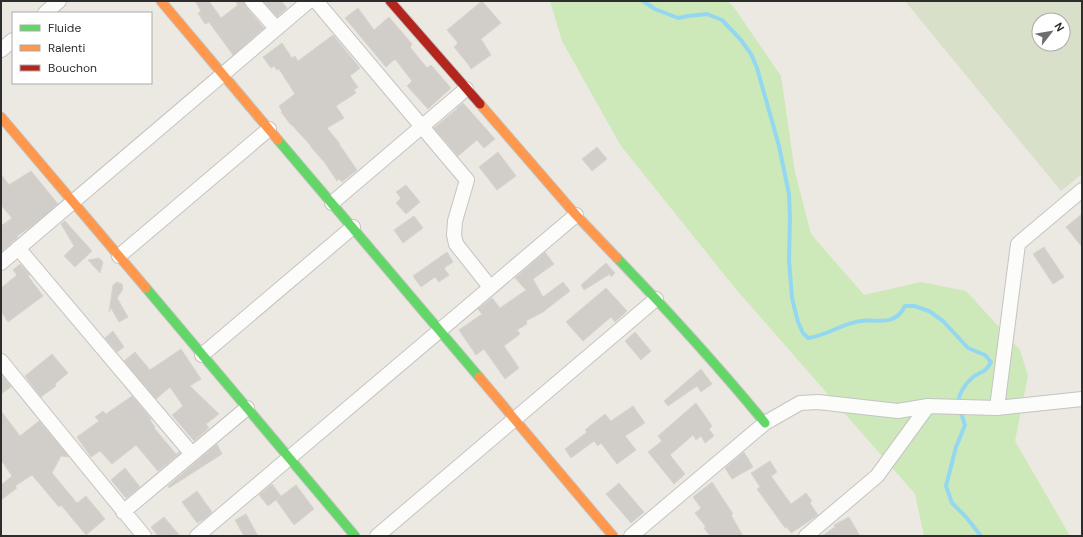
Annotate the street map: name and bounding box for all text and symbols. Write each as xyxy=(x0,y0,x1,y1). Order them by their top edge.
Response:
legend xyxy=(12,12,152,84)
north arrow xyxy=(1031,12,1071,52)
text: Fluide xyxy=(48,20,81,36)
text: N xyxy=(1052,20,1068,34)
text: Ralenti xyxy=(48,40,86,56)
text: Bouchon xyxy=(48,60,97,76)

